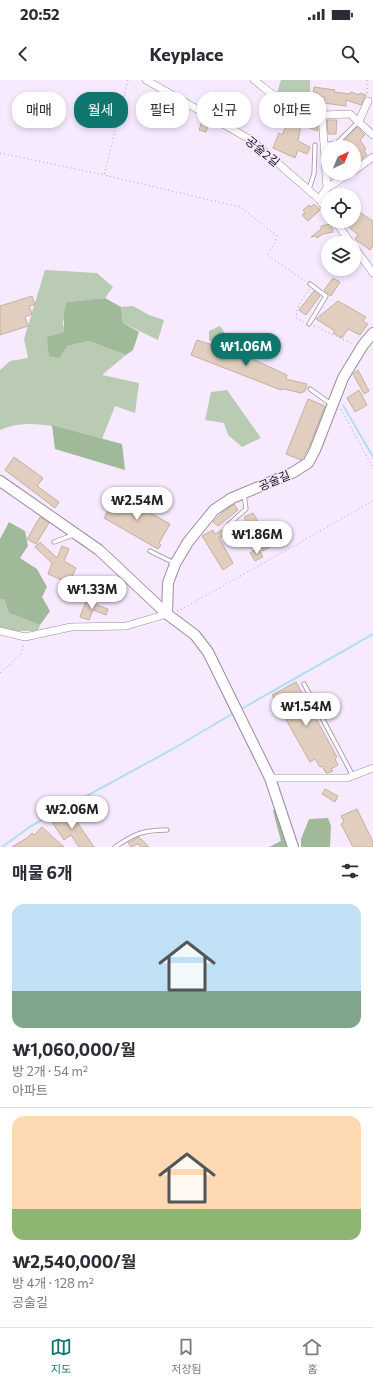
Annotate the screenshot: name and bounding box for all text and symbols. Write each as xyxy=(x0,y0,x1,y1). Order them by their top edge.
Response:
text: 20:52 xyxy=(20,5,60,23)
icon: back xyxy=(12,43,34,65)
text: Keyplace xyxy=(149,43,224,65)
icon: search xyxy=(339,43,361,65)
chip: 매매 xyxy=(12,92,66,128)
chip: 월세 xyxy=(74,92,128,128)
chip: 필터 xyxy=(136,92,189,128)
chip: 신규 xyxy=(197,92,251,128)
chip: 아파트 xyxy=(259,92,326,128)
street label: 공술2길 xyxy=(243,133,283,169)
north arrow xyxy=(321,140,361,180)
map controls xyxy=(321,140,361,276)
button: locate xyxy=(321,188,361,228)
button: layers xyxy=(321,236,361,276)
pin: ₩1.06M xyxy=(213,333,279,367)
text: ₩1.06M xyxy=(220,338,272,354)
street label: 공술길 xyxy=(256,467,292,493)
pin: ₩2.54M xyxy=(104,487,170,521)
text: ₩2.54M xyxy=(111,492,163,508)
pin: ₩1.86M xyxy=(224,521,290,555)
text: ₩1.86M xyxy=(231,526,283,542)
pin: ₩1.33M xyxy=(59,576,125,610)
text: ₩1.33M xyxy=(67,581,117,597)
pin: ₩1.54M xyxy=(273,693,339,727)
text: ₩1.54M xyxy=(280,698,332,714)
pin: ₩2.06M xyxy=(39,796,105,830)
text: ₩2.06M xyxy=(45,801,99,817)
icon: filters xyxy=(339,860,361,882)
text: 매물 6개 xyxy=(12,862,73,883)
icon: home xyxy=(151,930,223,1002)
text: ₩1,060,000/월 xyxy=(12,1039,136,1060)
text: 방 2개 · 54 m² xyxy=(12,1063,88,1079)
text: 아파트 xyxy=(12,1082,48,1098)
icon: home xyxy=(151,1142,223,1214)
text: ₩2,540,000/월 xyxy=(12,1251,136,1272)
text: 방 4개 · 128 m² xyxy=(12,1275,94,1291)
text: 공술길 xyxy=(12,1294,48,1310)
tab: 지도 xyxy=(50,1336,72,1376)
tab: 저장됨 xyxy=(171,1336,202,1376)
tab: 홈 xyxy=(301,1336,323,1376)

